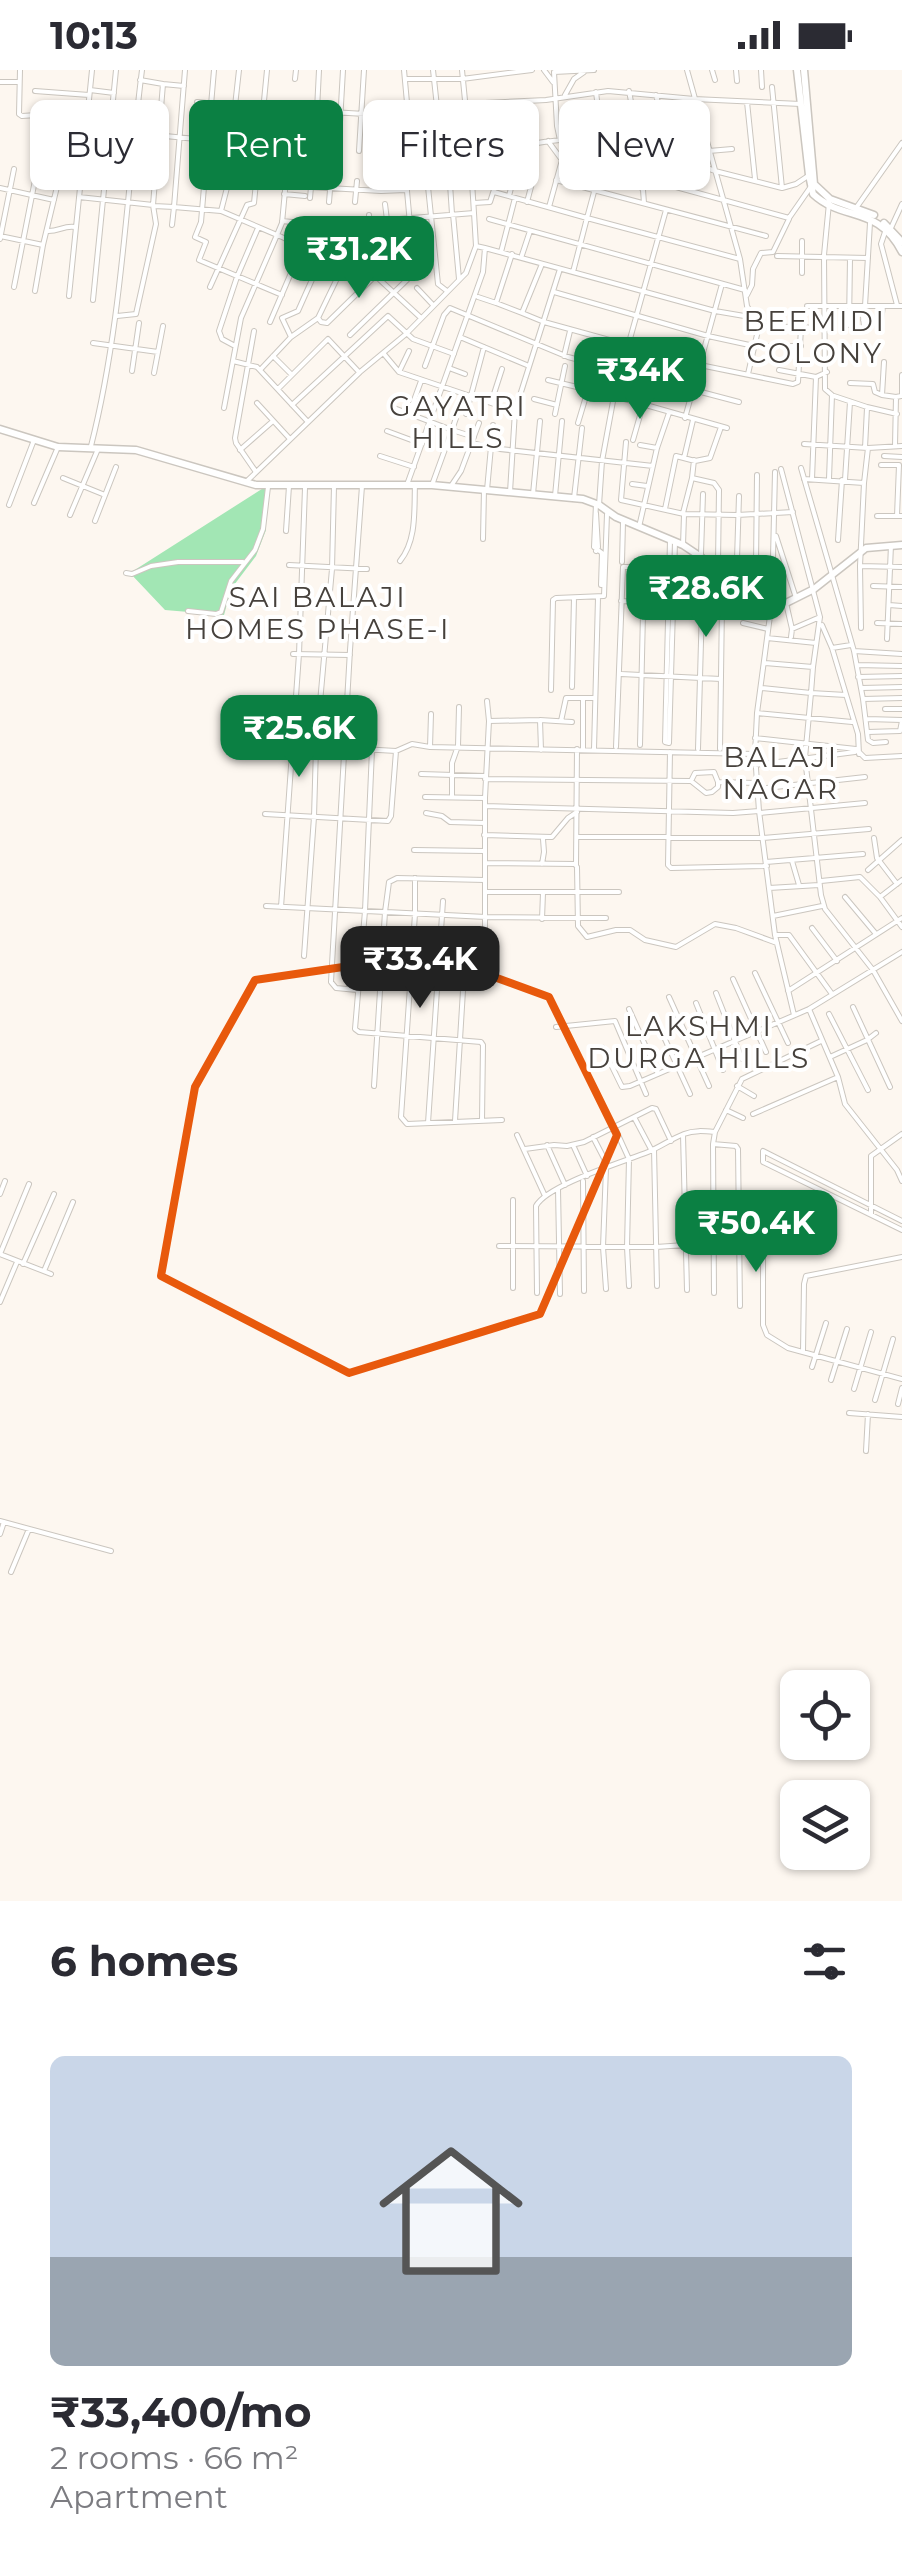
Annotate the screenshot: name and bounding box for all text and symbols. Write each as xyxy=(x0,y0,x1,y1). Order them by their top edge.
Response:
text: 10:13 xyxy=(50,12,138,59)
chip: Buy xyxy=(30,100,169,190)
chip: Rent xyxy=(189,100,343,190)
chip: Filters xyxy=(363,100,539,190)
chip: New xyxy=(559,100,710,190)
pin: ₹31.2K xyxy=(278,216,440,301)
text: ₹31.2K xyxy=(306,229,412,268)
district label: BEEMIDI COLONY xyxy=(744,304,886,370)
pin: ₹34K xyxy=(581,337,699,422)
text: ₹34K xyxy=(596,350,684,389)
district label: GAYATRI HILLS xyxy=(389,389,527,455)
pin: ₹28.6K xyxy=(625,555,787,640)
text: ₹28.6K xyxy=(648,568,764,607)
district label: SAI BALAJI HOMES PHASE-I xyxy=(185,580,451,646)
pin: ₹25.6K xyxy=(218,695,380,780)
text: ₹25.6K xyxy=(242,708,356,747)
district label: BALAJI NAGAR xyxy=(722,740,840,806)
pin: ₹33.4K xyxy=(339,926,501,1011)
text: ₹33.4K xyxy=(362,939,478,978)
district label: LAKSHMI DURGA HILLS xyxy=(587,1009,811,1075)
pin: ₹50.4K xyxy=(675,1190,837,1275)
text: ₹50.4K xyxy=(697,1203,815,1242)
map controls xyxy=(780,1670,870,1870)
button: locate xyxy=(780,1670,870,1760)
button: layers xyxy=(780,1780,870,1870)
icon: filters xyxy=(797,1934,852,1989)
text: 6 homes xyxy=(50,1935,238,1987)
icon: home xyxy=(361,2121,541,2301)
text: ₹33,400/mo xyxy=(50,2386,312,2438)
text: 2 rooms · 66 m² xyxy=(50,2438,299,2477)
text: Apartment xyxy=(50,2477,228,2516)

